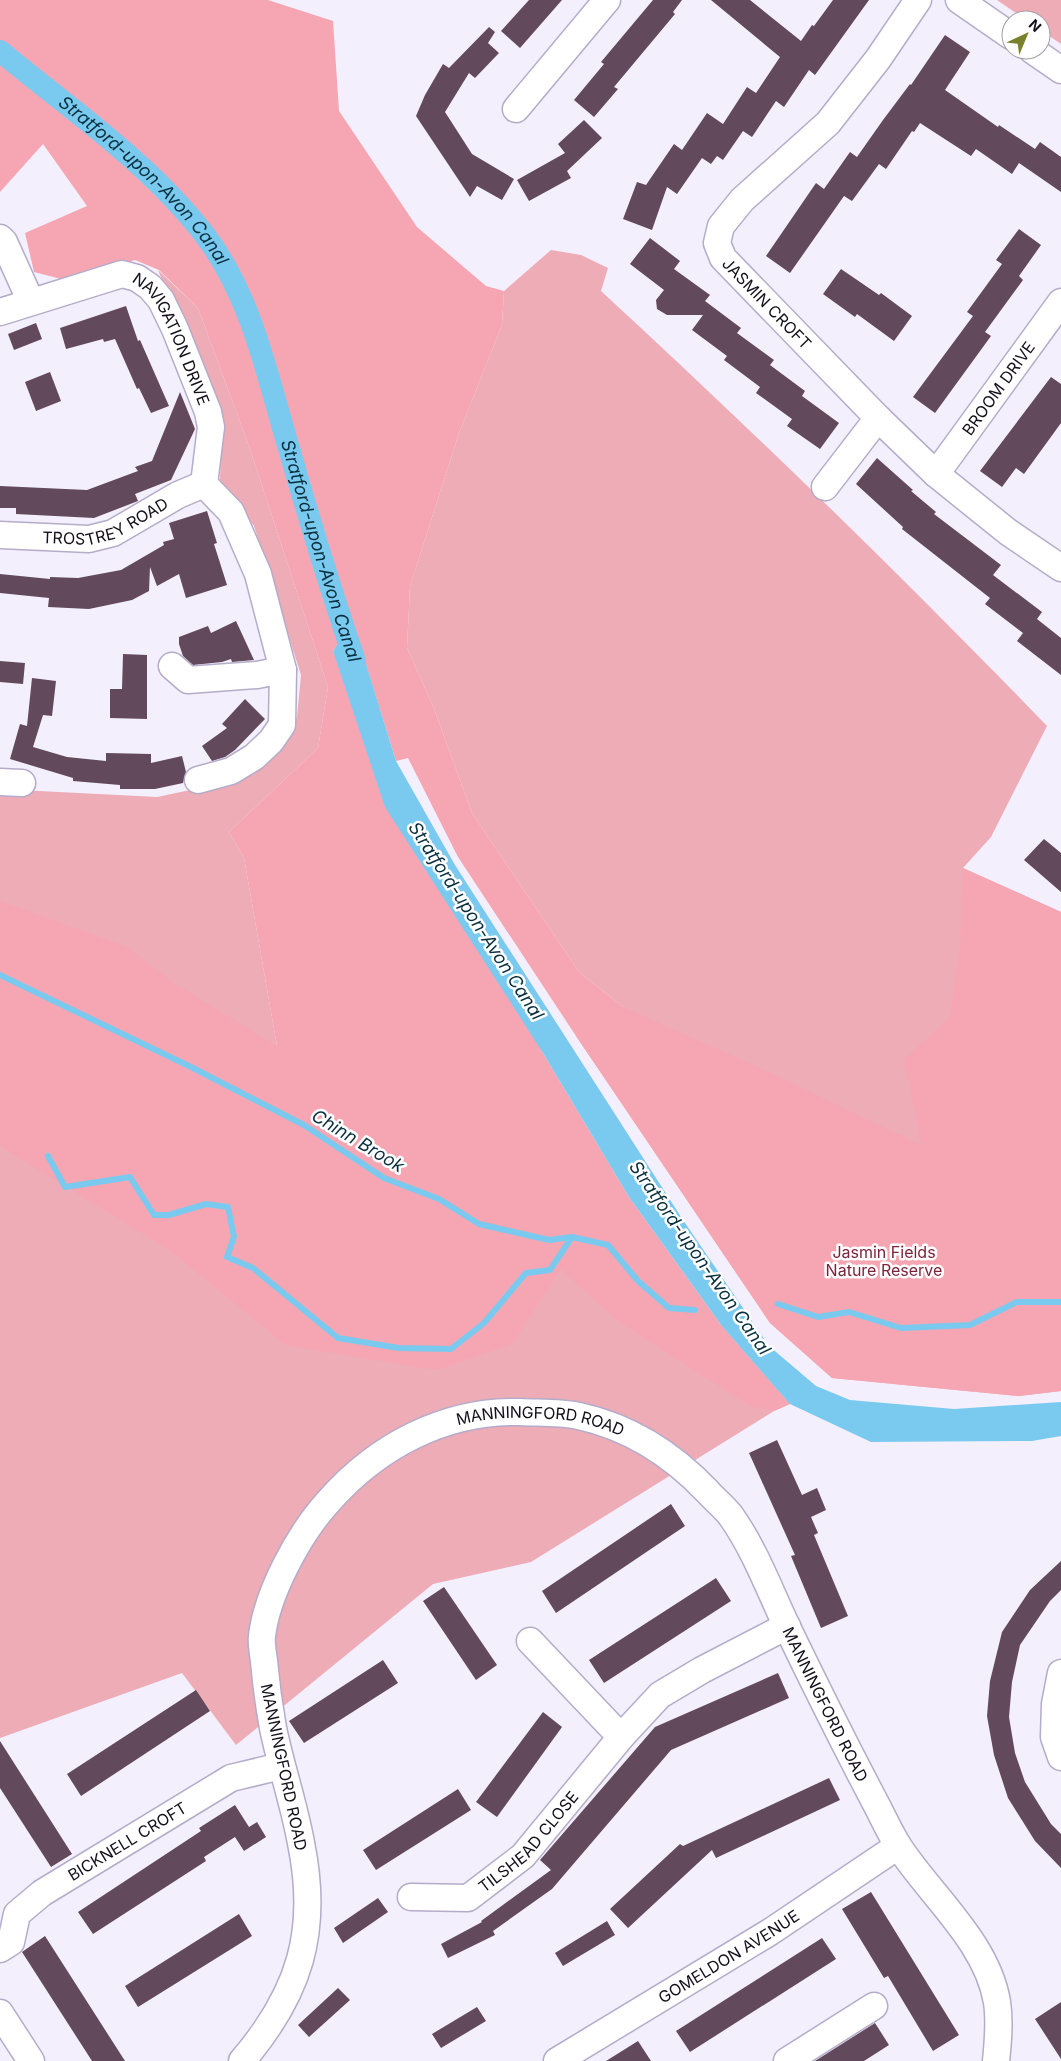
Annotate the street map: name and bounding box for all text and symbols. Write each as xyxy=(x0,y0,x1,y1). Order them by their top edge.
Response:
north arrow xyxy=(1001,10,1051,60)
text: N xyxy=(1026,15,1045,35)
water label: Stratford-upon-Avon Canal xyxy=(55,91,233,269)
street label: JASMIN CROFT xyxy=(718,253,816,353)
street label: NAVIGATION DRIVE xyxy=(129,268,214,408)
street label: BROOM DRIVE xyxy=(958,337,1039,439)
water label: Stratford-upon-Avon Canal xyxy=(277,437,366,665)
street label: TROSTREY ROAD xyxy=(42,493,171,550)
water label: Stratford-upon-Avon Canal xyxy=(404,818,549,1024)
water label: Chinn Brook xyxy=(308,1105,409,1177)
water label: Stratford-upon-Avon Canal xyxy=(625,1157,776,1359)
park label: Jasmin Fields Nature Reserve xyxy=(826,1242,942,1280)
street label: MANNINGFORD ROAD xyxy=(454,1402,628,1440)
street label: MANNINGFORD ROAD xyxy=(778,1624,873,1785)
street label: MANNINGFORD ROAD xyxy=(256,1682,312,1852)
street label: TILSHEAD CLOSE xyxy=(474,1787,582,1897)
street label: BICKNELL CROFT xyxy=(64,1797,190,1885)
street label: GOMELDON AVENUE xyxy=(655,1905,803,2007)

